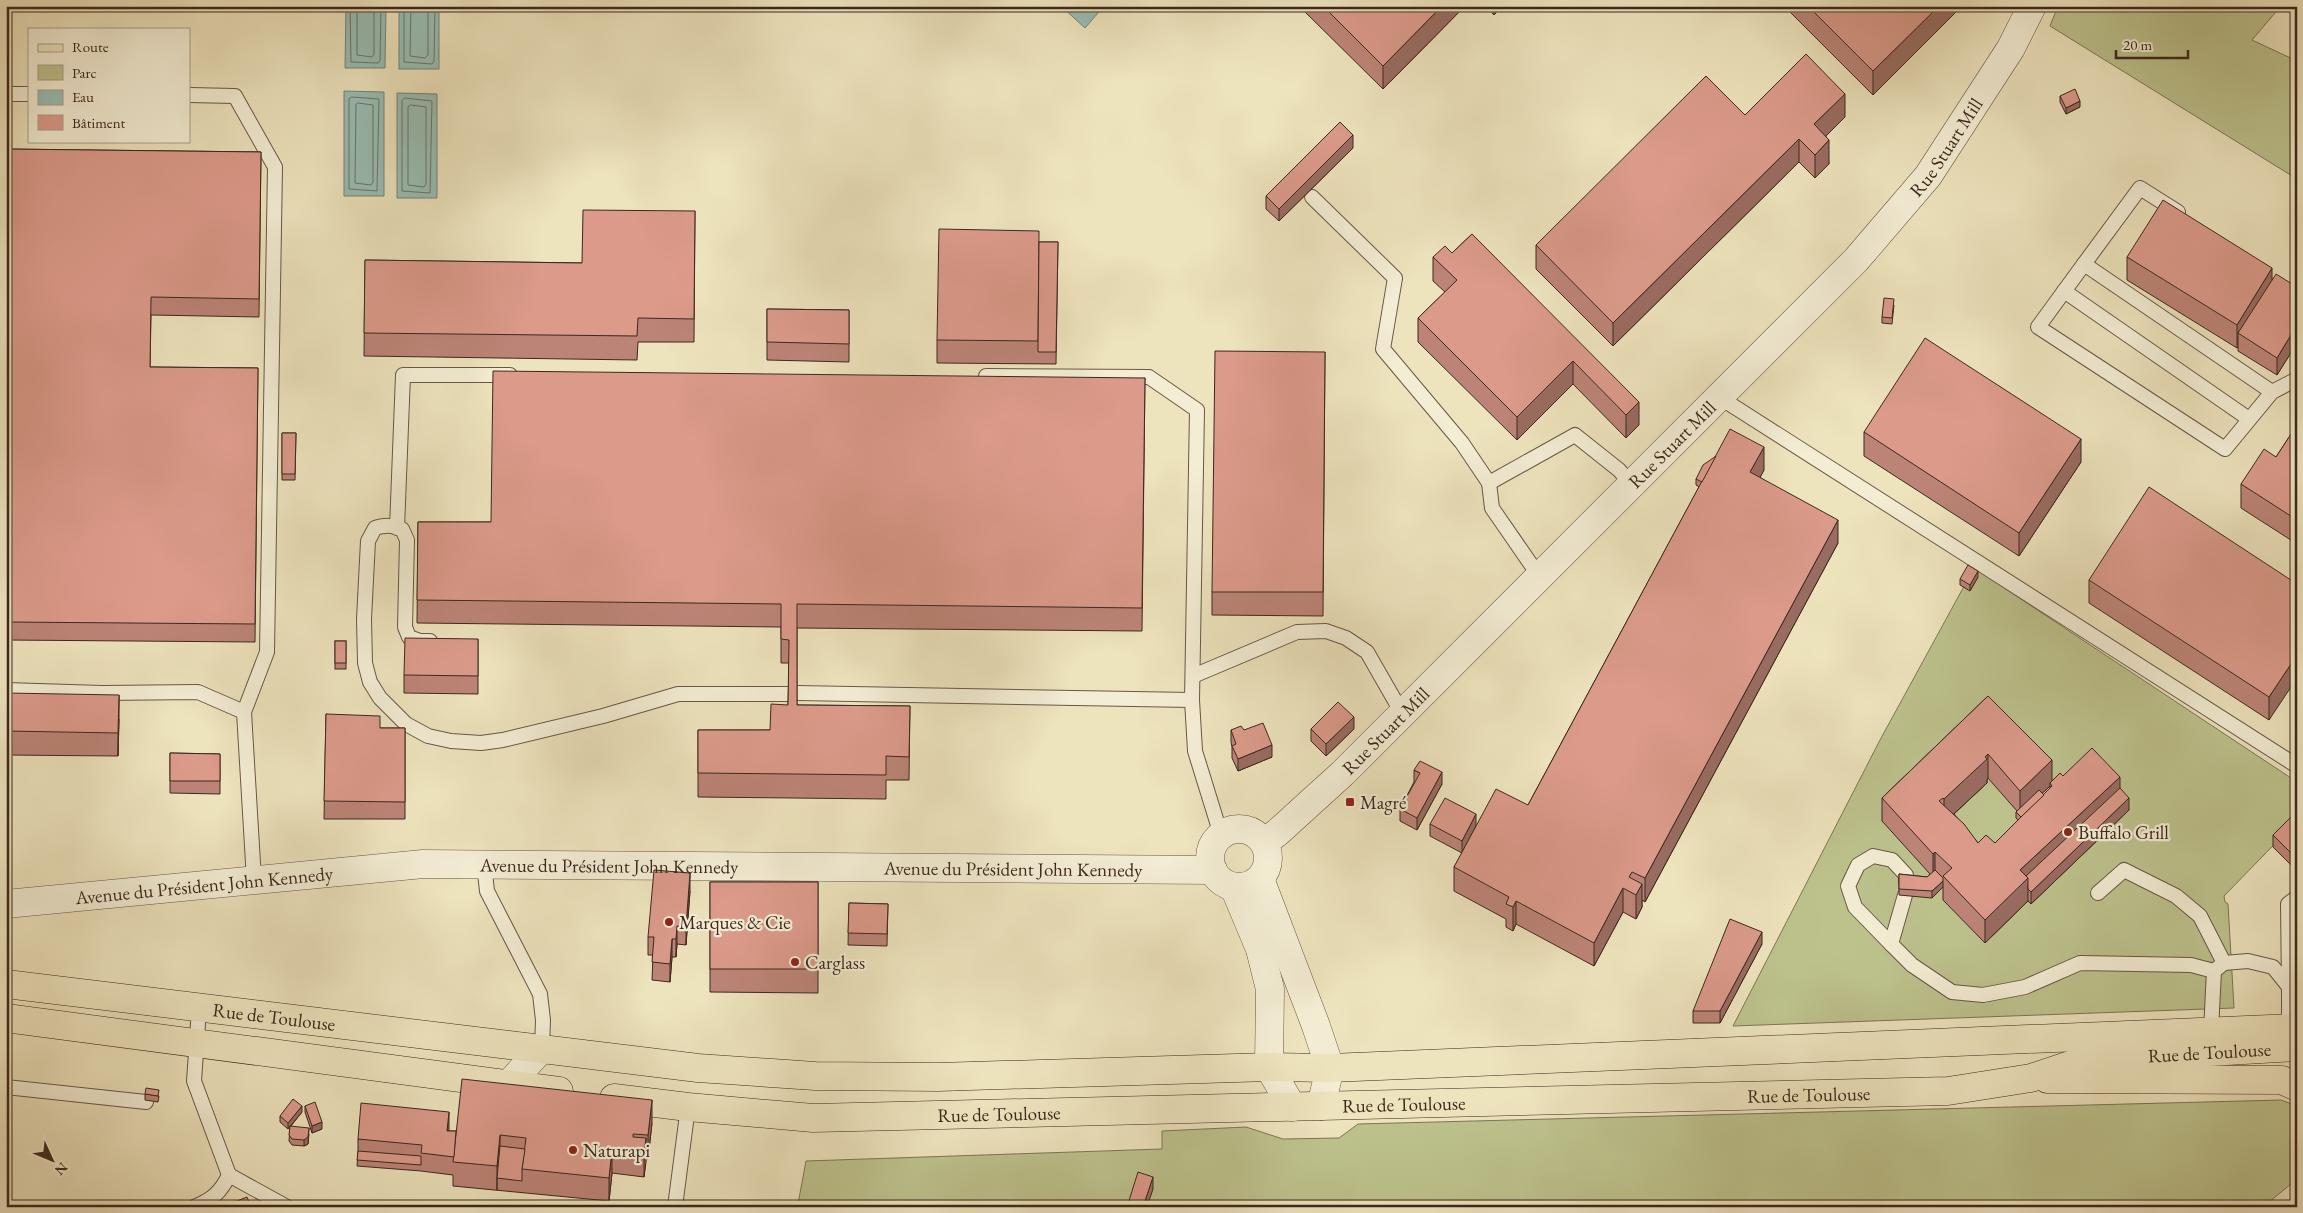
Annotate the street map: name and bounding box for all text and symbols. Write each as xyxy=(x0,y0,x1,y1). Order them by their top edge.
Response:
legend xyxy=(28,28,190,142)
scale bar xyxy=(2116,28,2188,60)
text: 20 m xyxy=(2123,35,2152,54)
text: Route xyxy=(72,37,109,56)
text: Parc xyxy=(72,63,97,82)
text: Eau xyxy=(72,87,94,106)
street label: Rue Stuart Mill xyxy=(1904,93,1989,202)
text: Bâtiment xyxy=(72,113,126,132)
street label: Rue Stuart Mill xyxy=(1623,395,1722,494)
street label: Rue Stuart Mill xyxy=(1337,681,1435,780)
place label: Magré xyxy=(1360,790,1406,815)
marker: Magré xyxy=(1344,796,1356,808)
place label: Buffalo Grill xyxy=(2078,820,2169,845)
marker: Buffalo Grill xyxy=(2062,826,2074,838)
street label: Avenue du Président John Kennedy xyxy=(479,852,739,879)
street label: Avenue du Président John Kennedy xyxy=(883,855,1143,882)
street label: Avenue du Président John Kennedy xyxy=(73,861,335,910)
place label: Marques & Cie xyxy=(679,910,791,935)
marker: Marques & Cie xyxy=(663,916,675,928)
place label: Carglass xyxy=(805,950,865,975)
marker: Carglass xyxy=(789,956,801,968)
street label: Rue de Toulouse xyxy=(211,997,337,1037)
street label: Rue de Toulouse xyxy=(2147,1037,2272,1069)
street label: Rue de Toulouse xyxy=(1747,1081,1871,1109)
street label: Rue de Toulouse xyxy=(1342,1090,1466,1118)
street label: Rue de Toulouse xyxy=(937,1100,1061,1128)
north arrow xyxy=(28,1136,78,1186)
place label: Naturapi xyxy=(583,1138,650,1163)
marker: Naturapi xyxy=(567,1144,579,1156)
text: N xyxy=(50,1159,72,1180)

